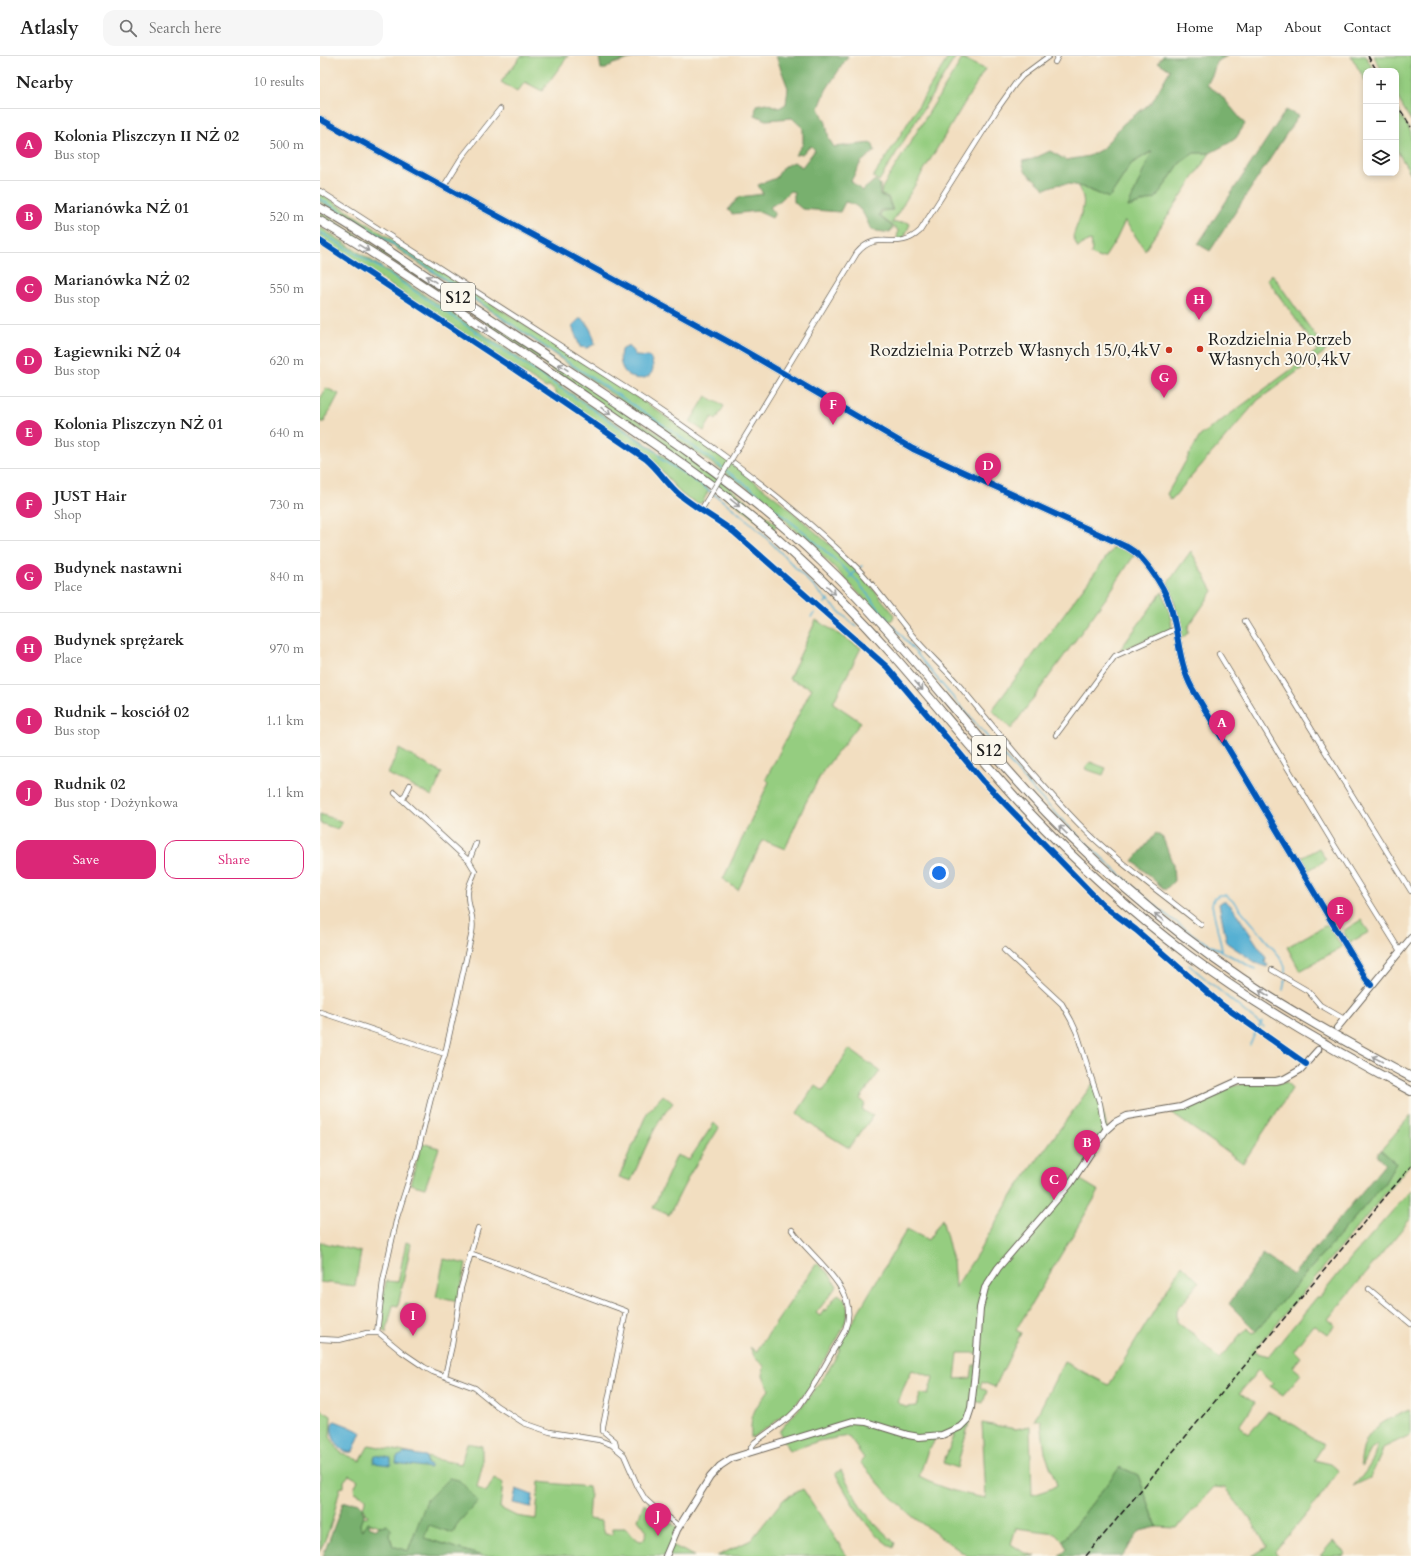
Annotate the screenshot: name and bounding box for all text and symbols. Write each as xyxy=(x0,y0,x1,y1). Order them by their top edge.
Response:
search box xyxy=(103,10,383,46)
text: Atlasly xyxy=(20,15,79,41)
icon: search xyxy=(117,17,139,39)
text: Search here xyxy=(149,18,222,38)
text: Home xyxy=(1176,18,1214,37)
text: Map xyxy=(1236,18,1262,37)
text: About xyxy=(1284,18,1321,37)
text: Contact xyxy=(1343,18,1391,37)
map controls xyxy=(1363,68,1399,176)
button: + xyxy=(1363,68,1399,104)
text: Nearby xyxy=(16,71,73,94)
text: 10 results xyxy=(253,73,304,91)
button: − xyxy=(1363,104,1399,140)
text: Kolonia Pliszczyn II NŻ 02 xyxy=(54,126,239,146)
text: A xyxy=(24,136,34,154)
text: 500 m xyxy=(270,136,304,154)
button: layers xyxy=(1363,140,1399,176)
text: Bus stop xyxy=(54,146,100,164)
text: Marianówka NŻ 01 xyxy=(54,198,190,218)
text: B xyxy=(24,208,34,226)
text: 520 m xyxy=(270,208,304,226)
text: Bus stop xyxy=(54,218,100,236)
one-way arrow xyxy=(358,244,369,252)
text: Marianówka NŻ 02 xyxy=(54,270,190,290)
one-way arrow xyxy=(426,275,437,283)
text: C xyxy=(24,280,34,298)
text: 550 m xyxy=(270,280,304,298)
road number: S12 xyxy=(441,283,475,311)
pin: H xyxy=(1186,287,1212,320)
text: Bus stop xyxy=(54,290,100,308)
one-way arrow xyxy=(478,324,489,332)
place label: Rozdzielnia Potrzeb Własnych 30/0,4kV xyxy=(1207,328,1352,371)
place label: Rozdzielnia Potrzeb Własnych 15/0,4kV xyxy=(870,339,1162,362)
text: Łagiewniki NŻ 04 xyxy=(54,342,181,362)
marker: Rozdzielnia Potrzeb Własnych 30/0,4kV xyxy=(1195,344,1205,354)
marker: Rozdzielnia Potrzeb Własnych 15/0,4kV xyxy=(1164,345,1174,355)
text: D xyxy=(23,352,35,370)
text: 620 m xyxy=(270,352,304,370)
text: Bus stop xyxy=(54,362,100,380)
one-way arrow xyxy=(558,363,569,371)
pin: G xyxy=(1151,365,1177,398)
pin: F xyxy=(820,392,846,425)
one-way arrow xyxy=(601,407,612,415)
text: Kolonia Pliszczyn NŻ 01 xyxy=(54,414,224,434)
text: E xyxy=(25,424,33,442)
text: 640 m xyxy=(270,424,304,442)
text: Bus stop xyxy=(54,434,100,452)
pin: D xyxy=(975,453,1001,486)
text: JUST Hair xyxy=(54,486,126,506)
text: F xyxy=(25,496,33,514)
text: 730 m xyxy=(270,496,304,514)
one-way arrow xyxy=(729,499,740,508)
text: Shop xyxy=(54,506,82,524)
text: Budynek nastawni xyxy=(54,558,182,578)
text: G xyxy=(24,568,34,586)
text: 840 m xyxy=(270,568,304,586)
text: Place xyxy=(54,578,82,596)
one-way arrow xyxy=(826,585,836,595)
text: Budynek sprężarek xyxy=(54,630,184,650)
text: H xyxy=(23,640,35,658)
text: 970 m xyxy=(270,640,304,658)
text: Place xyxy=(54,650,82,668)
one-way arrow xyxy=(914,681,924,691)
text: Rudnik - kosciół 02 xyxy=(54,702,189,722)
pin: A xyxy=(1209,710,1235,743)
text: I xyxy=(26,712,32,730)
text: 1.1 km xyxy=(266,712,304,730)
text: Bus stop xyxy=(54,722,100,740)
road number: S12 xyxy=(972,736,1006,764)
text: Rudnik 02 xyxy=(54,774,126,794)
text: J xyxy=(27,784,31,802)
text: 1.1 km xyxy=(266,784,304,802)
text: Bus stop · Dożynkowa xyxy=(54,794,178,812)
one-way arrow xyxy=(1058,825,1068,835)
button: Save xyxy=(16,840,156,879)
button: Share xyxy=(164,840,304,879)
your location xyxy=(929,863,949,883)
pin: E xyxy=(1327,897,1353,930)
one-way arrow xyxy=(1154,912,1165,921)
one-way arrow xyxy=(1259,989,1270,997)
one-way arrow xyxy=(1371,1054,1383,1062)
pin: B xyxy=(1074,1130,1100,1163)
pin: C xyxy=(1041,1167,1067,1200)
pin: I xyxy=(400,1303,426,1336)
pin: J xyxy=(645,1503,671,1536)

